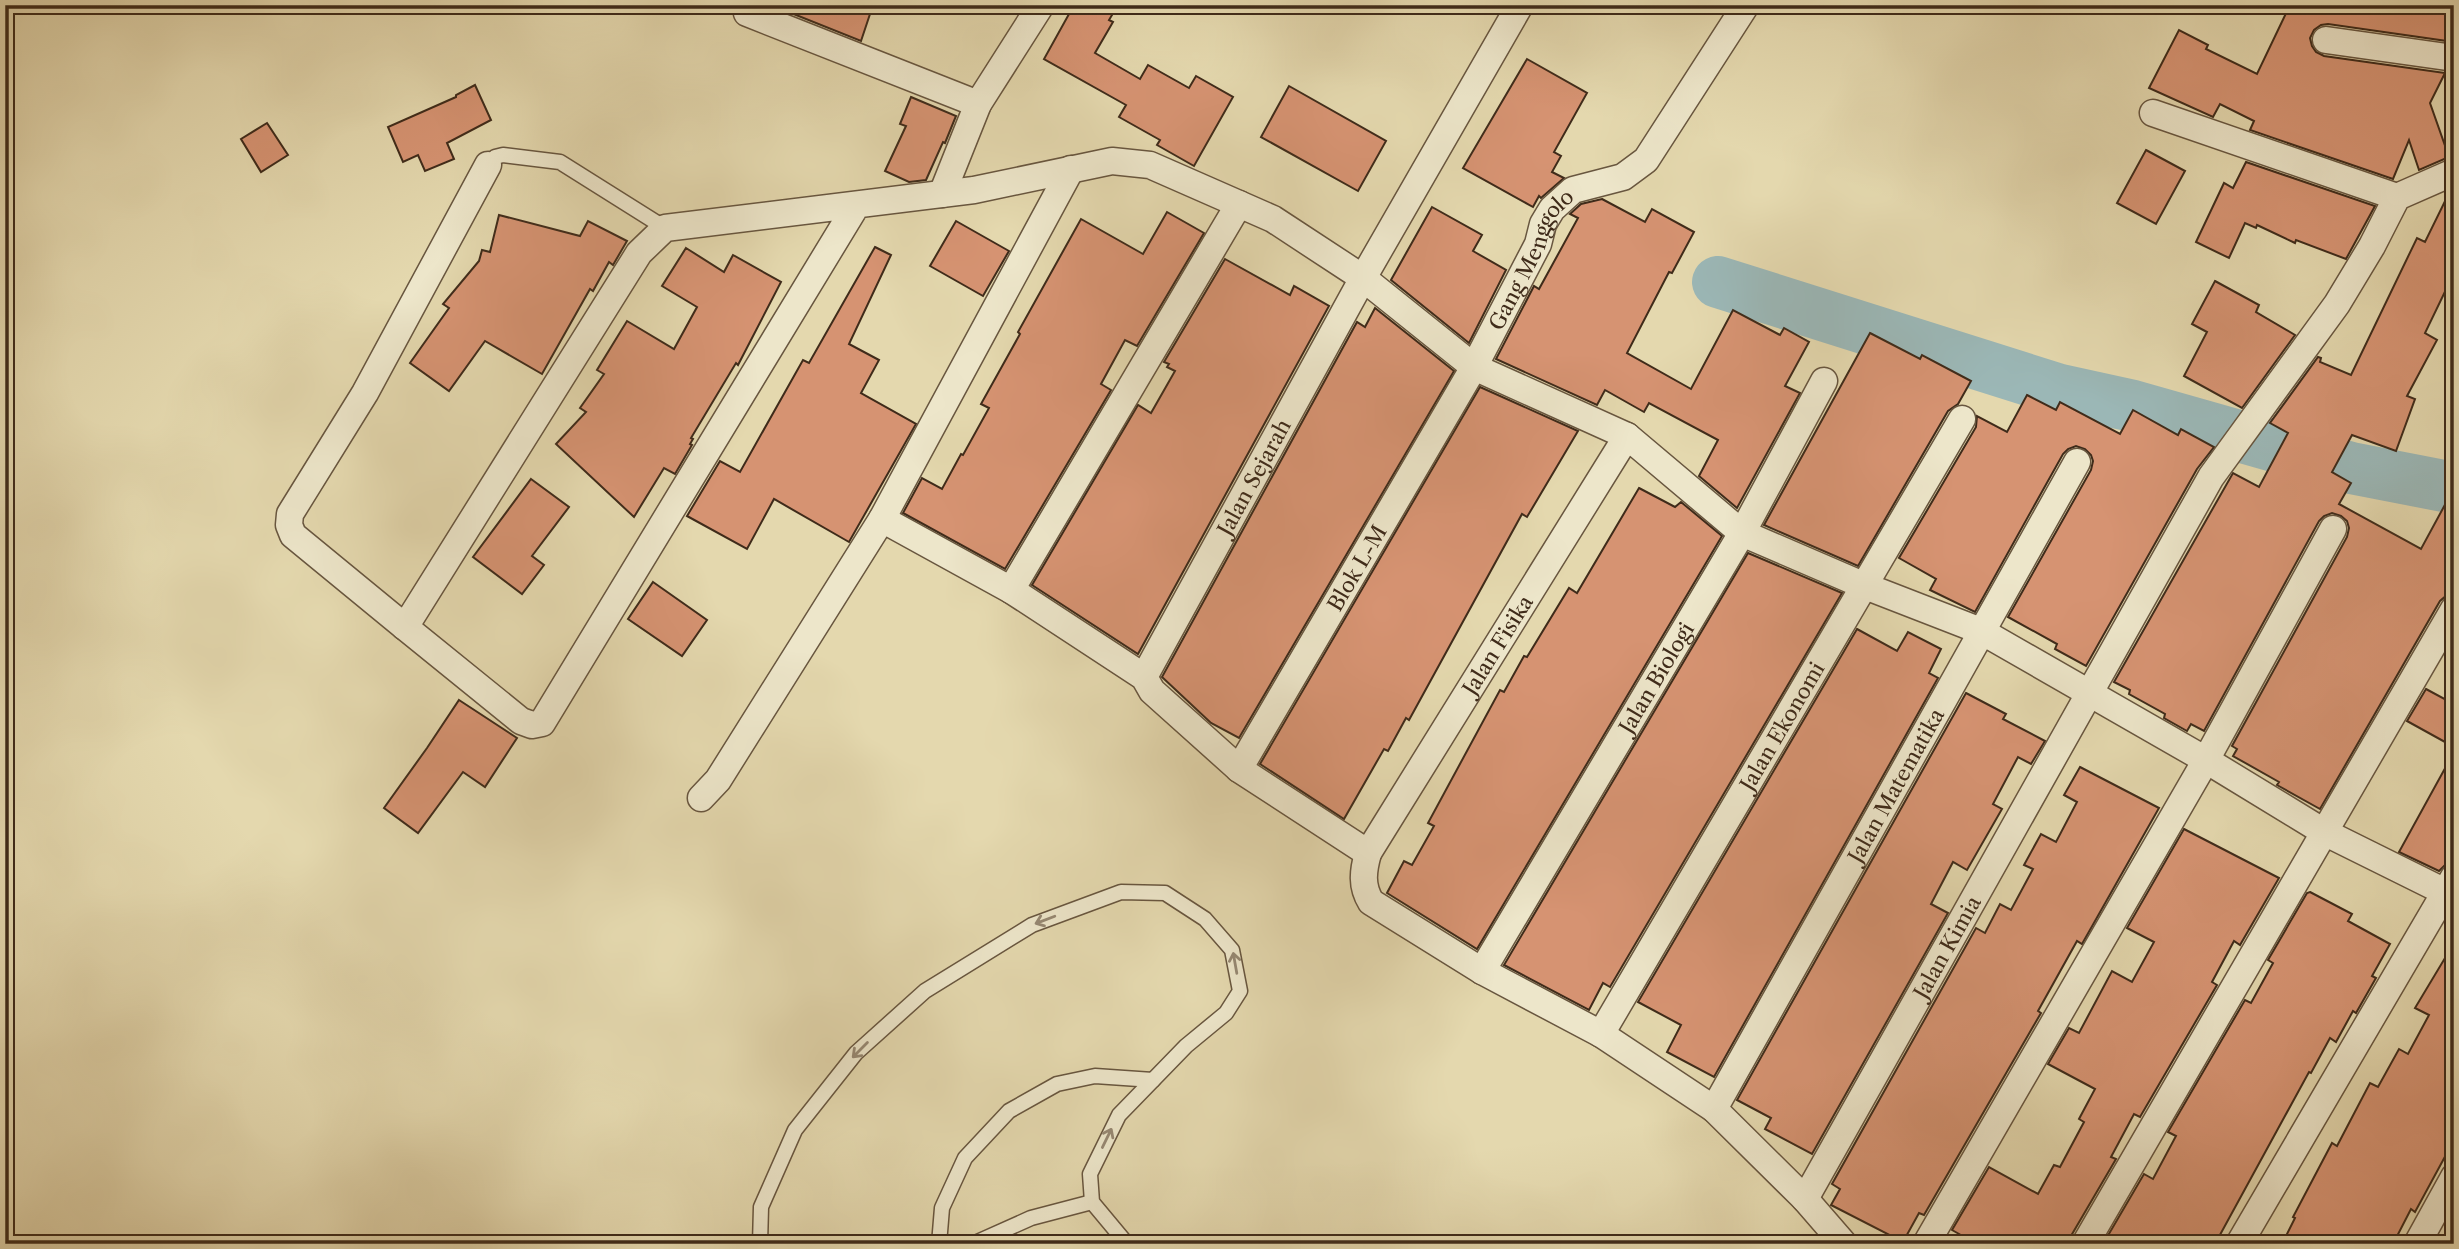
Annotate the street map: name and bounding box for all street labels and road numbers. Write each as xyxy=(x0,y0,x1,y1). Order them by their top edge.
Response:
street label: Gang Menggolo xyxy=(1483,183,1578,334)
street label: Jalan Sejarah xyxy=(1210,415,1296,542)
street label: Blok L-M xyxy=(1322,520,1391,615)
street label: Jalan Fisika xyxy=(1455,590,1538,702)
street label: Jalan Biologi xyxy=(1612,618,1699,740)
street label: Jalan Ekonomi xyxy=(1733,657,1829,798)
street label: Jalan Matematika xyxy=(1841,703,1949,870)
street label: Jalan Kimia xyxy=(1906,890,1986,1006)

